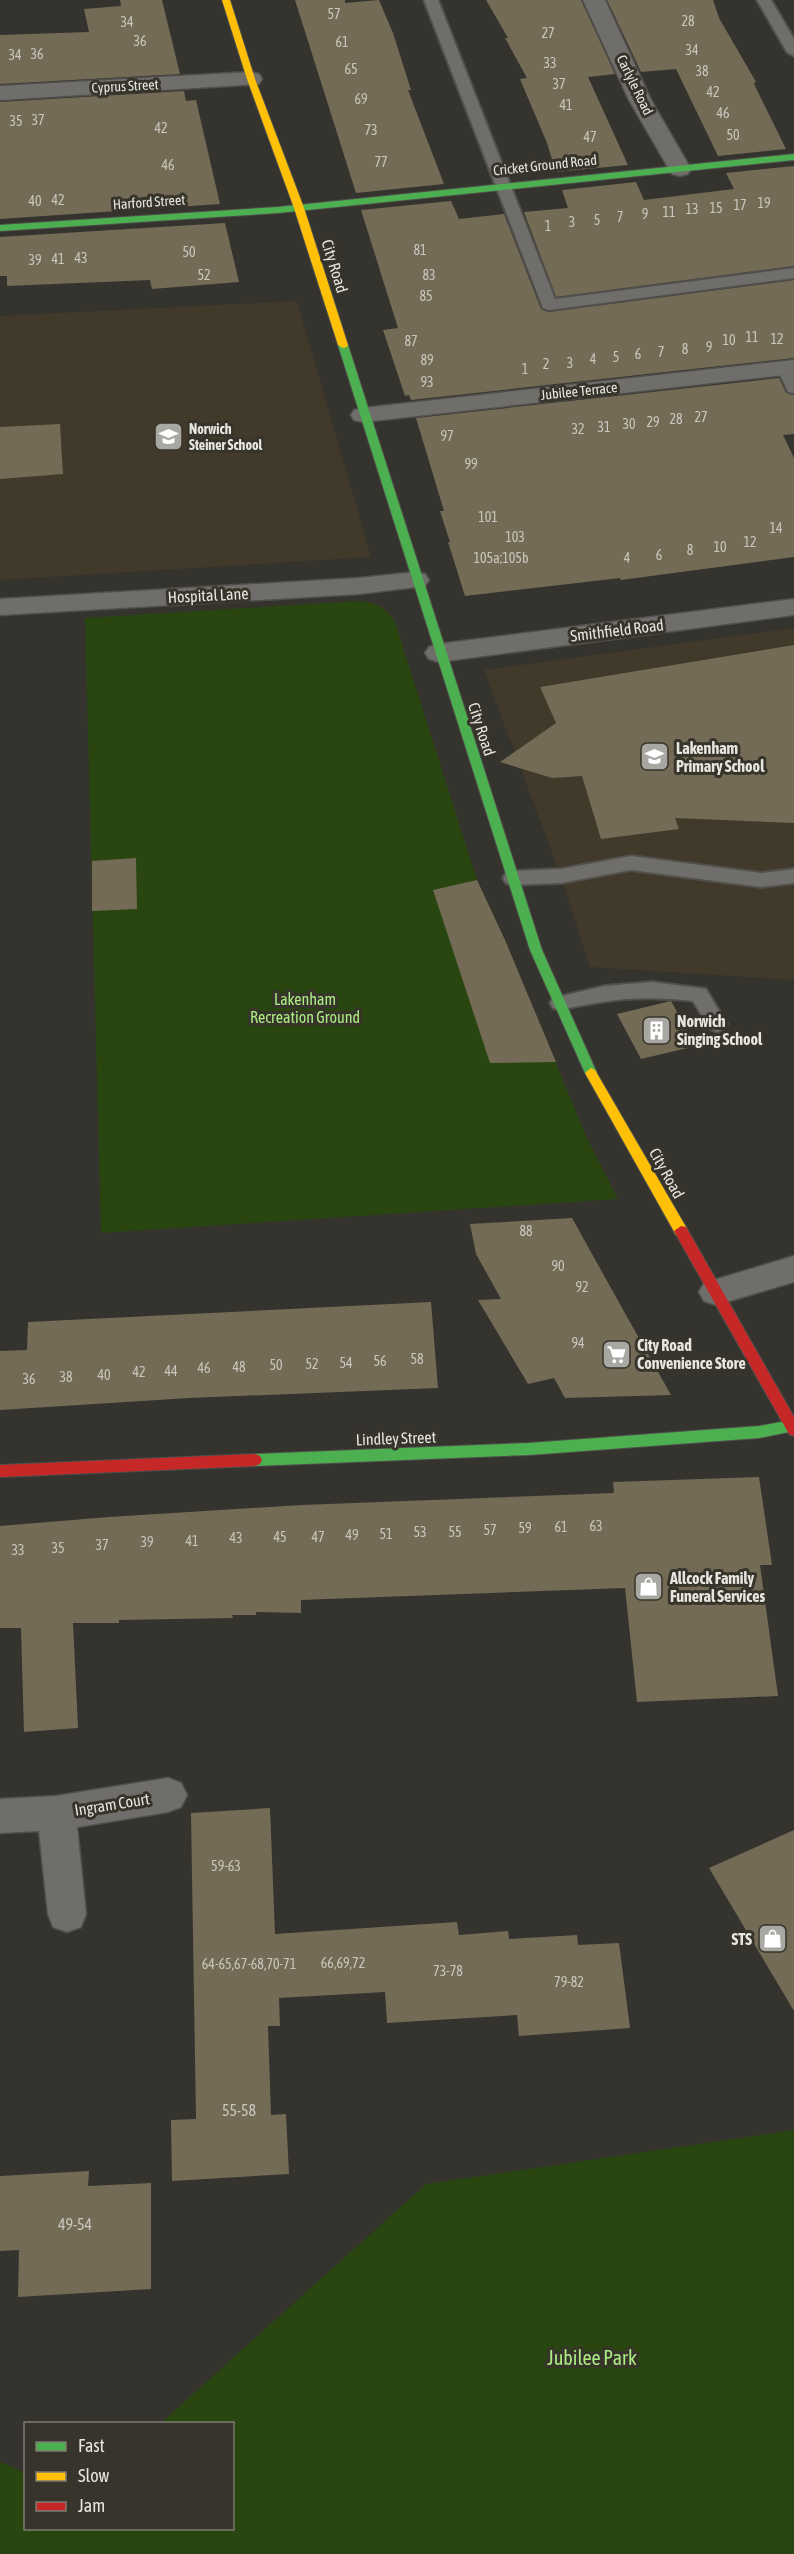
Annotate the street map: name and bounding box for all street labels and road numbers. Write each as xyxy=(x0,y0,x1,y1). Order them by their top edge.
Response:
street label: Carlyle Road xyxy=(614,52,656,118)
street label: Cyprus Street xyxy=(91,76,159,96)
street label: Cricket Ground Road xyxy=(492,152,598,178)
street label: Harford Street xyxy=(112,191,186,213)
street label: City Road xyxy=(317,237,352,295)
street label: Jubilee Terrace xyxy=(540,379,618,403)
street label: Hospital Lane xyxy=(167,584,249,607)
street label: Smithfield Road xyxy=(569,615,665,645)
street label: City Road xyxy=(464,700,499,758)
street label: City Road xyxy=(645,1145,688,1202)
street label: Lindley Street xyxy=(356,1428,437,1449)
street label: Ingram Court xyxy=(73,1789,151,1820)

